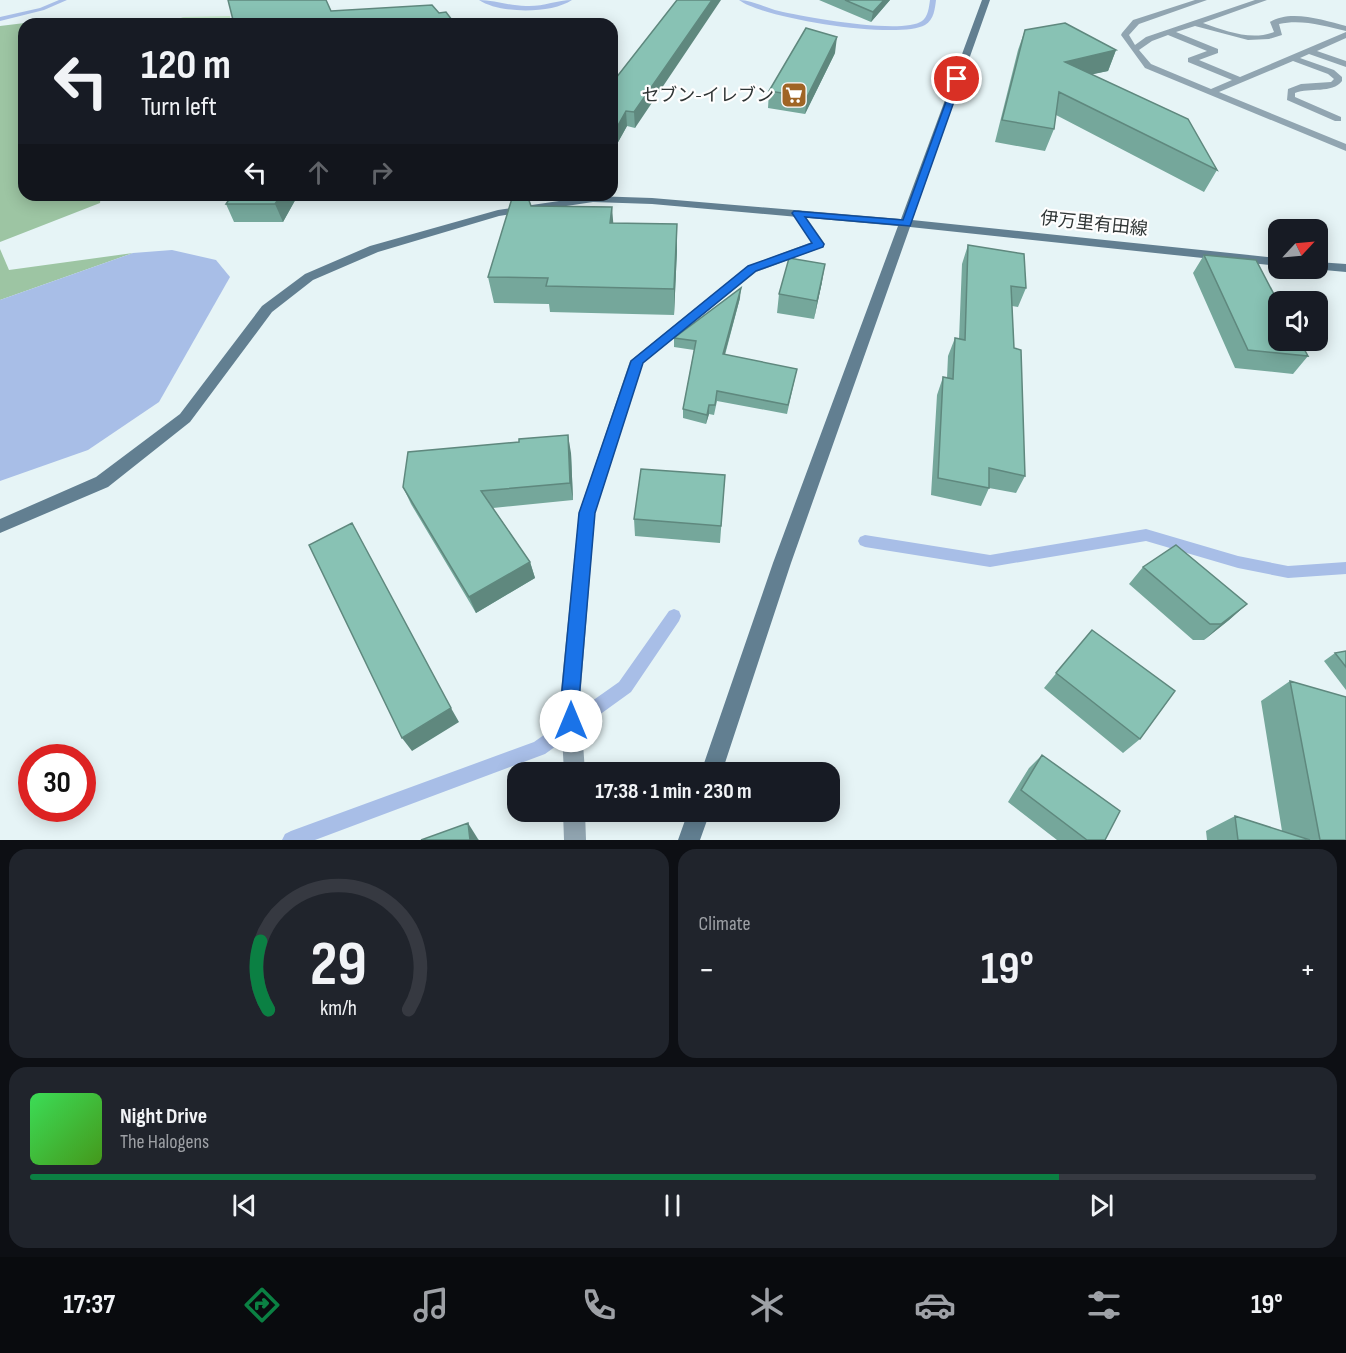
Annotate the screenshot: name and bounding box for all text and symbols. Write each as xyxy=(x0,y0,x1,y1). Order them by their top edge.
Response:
text: 120 m xyxy=(141,40,231,91)
icon: left xyxy=(42,42,120,120)
pin xyxy=(931,53,982,104)
icon: arrive xyxy=(940,62,973,95)
supermarket icon: セブン-イレブン xyxy=(779,80,809,110)
place label: セブン-イレブン xyxy=(641,85,774,106)
text: Turn left xyxy=(141,91,217,123)
icon: left xyxy=(239,156,272,189)
icon: ahead xyxy=(302,156,335,189)
icon: right xyxy=(365,156,398,189)
street label: 伊万里有田線 xyxy=(1039,208,1149,240)
north arrow xyxy=(1268,219,1328,279)
map controls xyxy=(1268,219,1328,351)
button: sound xyxy=(1268,291,1328,351)
position arrow xyxy=(539,689,603,753)
speed limit sign: 30 xyxy=(18,744,96,822)
text: 17:38 · 1 min · 230 m xyxy=(595,778,752,805)
text: Climate xyxy=(699,912,751,936)
text: 29 xyxy=(310,928,367,1003)
text: 19° xyxy=(981,942,1034,997)
text: − xyxy=(699,950,715,990)
text: + xyxy=(1300,950,1316,990)
text: km/h xyxy=(320,997,357,1022)
text: Night Drive xyxy=(120,1103,207,1130)
text: The Halogens xyxy=(120,1130,209,1154)
icon: previous xyxy=(228,1189,261,1222)
icon: pause xyxy=(656,1189,689,1222)
icon: next xyxy=(1085,1189,1118,1222)
icon: directions xyxy=(241,1284,283,1326)
icon: music xyxy=(410,1284,452,1326)
icon: phone xyxy=(578,1284,620,1326)
icon: climate xyxy=(746,1284,788,1326)
icon: car xyxy=(914,1284,956,1326)
icon: filters xyxy=(1083,1284,1125,1326)
text: 17:37 xyxy=(63,1289,115,1321)
text: 19° xyxy=(1251,1289,1283,1321)

